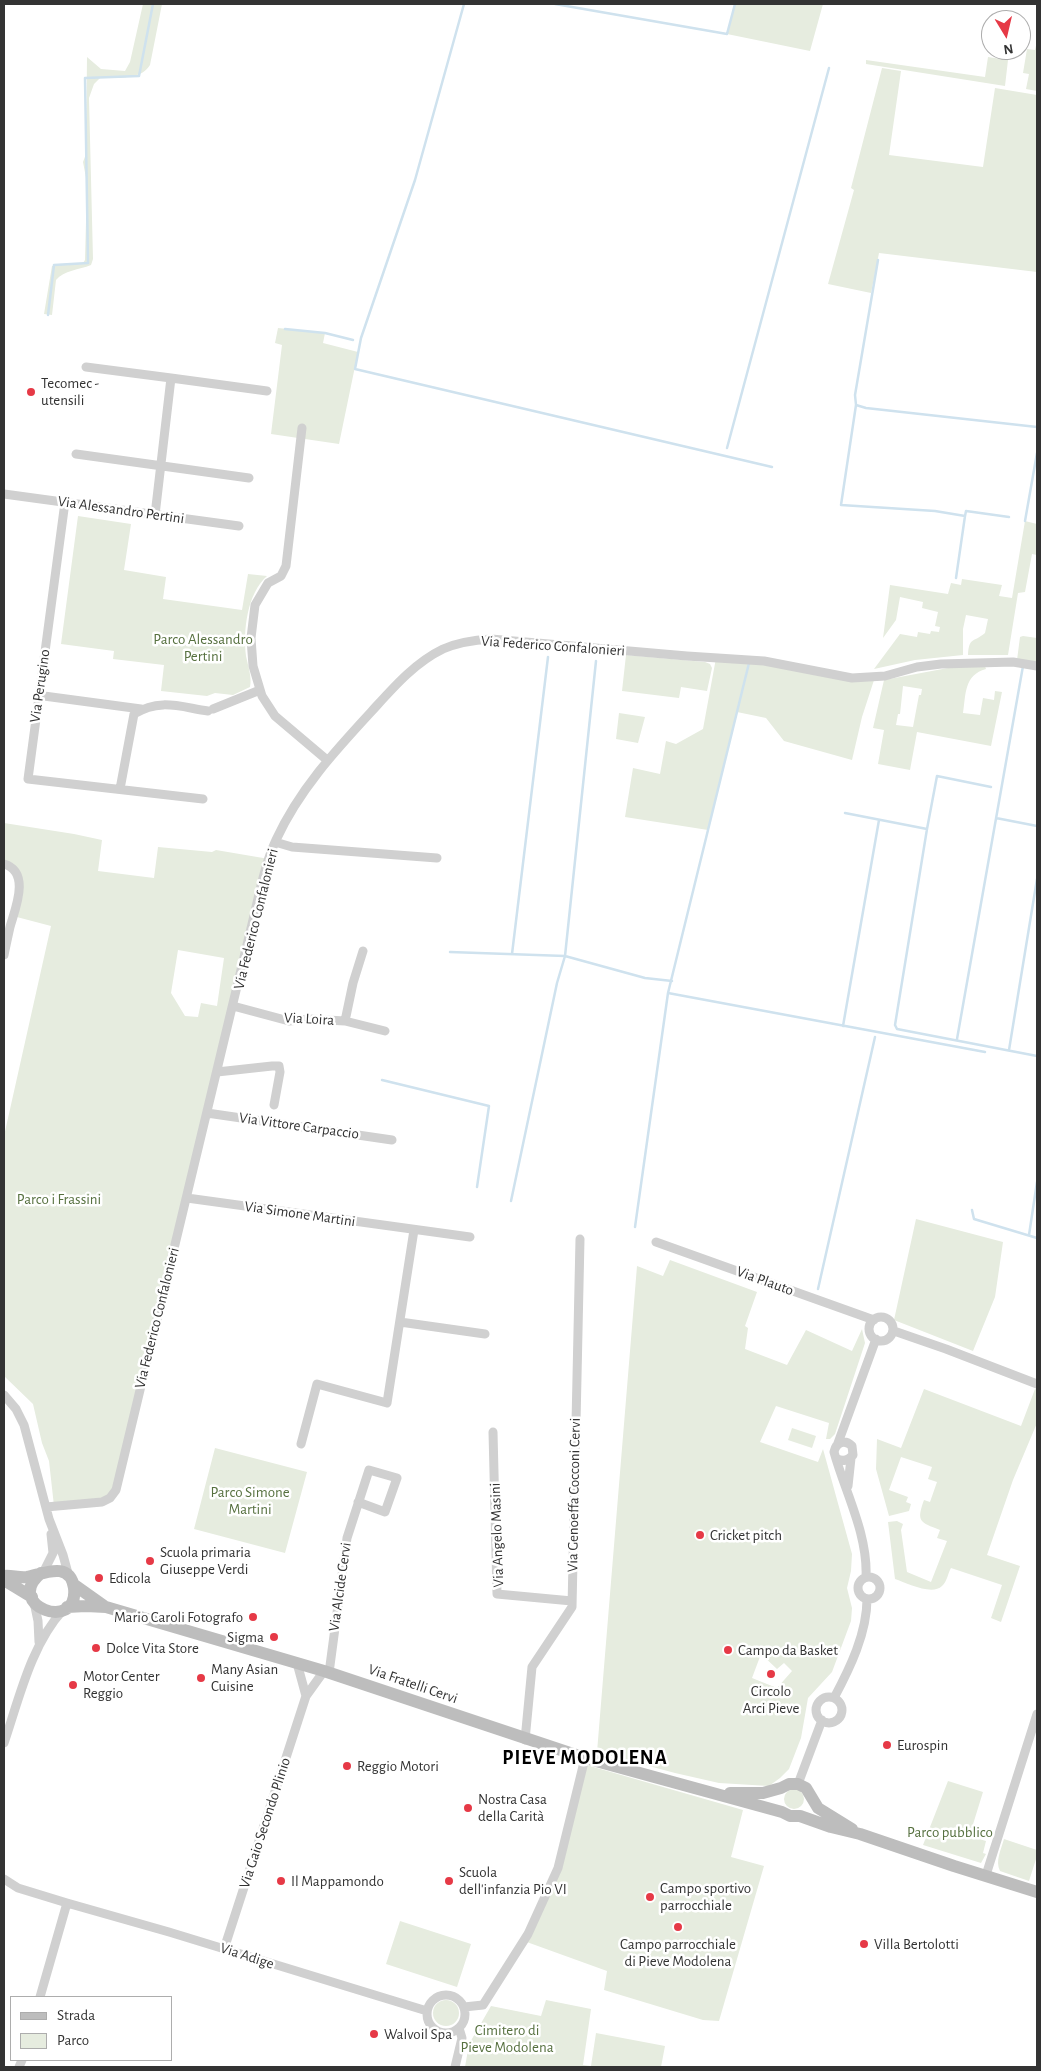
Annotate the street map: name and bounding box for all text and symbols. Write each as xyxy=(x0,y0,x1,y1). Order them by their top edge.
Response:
north arrow xyxy=(981,10,1031,60)
text: N xyxy=(1002,41,1014,57)
place label: Tecomec - utensili xyxy=(41,374,99,409)
marker: Tecomec - utensili xyxy=(25,386,37,398)
street label: Via Alessandro Pertini xyxy=(57,492,185,528)
park label: Parco Alessandro Pertini xyxy=(153,630,253,665)
street label: Via Federico Confalonieri xyxy=(480,632,626,660)
street label: Via Perugino xyxy=(26,648,54,724)
street label: Via Federico Confalonieri xyxy=(230,847,282,991)
street label: Via Loira xyxy=(283,1009,335,1029)
street label: Via Vittore Carpaccio xyxy=(238,1109,360,1143)
park label: Parco i Frassini xyxy=(17,1190,101,1208)
street label: Via Simone Martini xyxy=(243,1197,357,1231)
street label: Via Federico Confalonieri xyxy=(131,1246,183,1390)
street label: Via Plauto xyxy=(734,1262,796,1300)
street label: Via Genoeffa Cocconi Cervi xyxy=(564,1418,584,1572)
street label: Via Angelo Masini xyxy=(486,1482,508,1588)
park label: Parco Simone Martini xyxy=(210,1483,290,1518)
place label: Cricket pitch xyxy=(710,1526,782,1544)
marker: Cricket pitch xyxy=(694,1529,706,1541)
street label: Via Alcide Cervi xyxy=(325,1541,355,1633)
place label: Scuola primaria Giuseppe Verdi xyxy=(160,1543,251,1578)
marker: Scuola primaria Giuseppe Verdi xyxy=(144,1555,156,1567)
place label: Edicola xyxy=(109,1569,151,1587)
marker: Edicola xyxy=(93,1572,105,1584)
place label: Mario Caroli Fotografo xyxy=(114,1608,243,1626)
marker: Mario Caroli Fotografo xyxy=(247,1611,259,1623)
place label: Sigma xyxy=(227,1628,264,1646)
marker: Sigma xyxy=(268,1631,280,1643)
place label: Dolce Vita Store xyxy=(106,1639,199,1657)
place label: Campo da Basket xyxy=(738,1641,838,1659)
marker: Dolce Vita Store xyxy=(90,1642,102,1654)
marker: Campo da Basket xyxy=(722,1644,734,1656)
place label: Many Asian Cuisine xyxy=(211,1660,278,1695)
street label: Via Fratelli Cervi xyxy=(366,1660,460,1708)
place label: Motor Center Reggio xyxy=(83,1667,159,1702)
marker: Circolo Arci Pieve xyxy=(765,1668,777,1680)
marker: Many Asian Cuisine xyxy=(195,1672,207,1684)
marker: Motor Center Reggio xyxy=(67,1679,79,1691)
place label: Circolo Arci Pieve xyxy=(743,1682,799,1717)
place label: Eurospin xyxy=(897,1736,948,1754)
marker: Eurospin xyxy=(881,1739,893,1751)
district label: PIEVE MODOLENA xyxy=(501,1746,669,1770)
street label: Via Gaio Secondo Plinio xyxy=(235,1755,295,1891)
place label: Reggio Motori xyxy=(357,1757,439,1775)
marker: Reggio Motori xyxy=(341,1760,353,1772)
place label: Nostra Casa della Carità xyxy=(478,1790,547,1825)
marker: Nostra Casa della Carità xyxy=(462,1802,474,1814)
park label: Parco pubblico xyxy=(907,1823,993,1841)
place label: Scuola dell'infanzia Pio VI xyxy=(459,1863,567,1898)
place label: Il Mappamondo xyxy=(291,1872,384,1890)
marker: Il Mappamondo xyxy=(275,1875,287,1887)
marker: Scuola dell'infanzia Pio VI xyxy=(443,1875,455,1887)
place label: Campo sportivo parrocchiale xyxy=(660,1879,751,1914)
marker: Campo sportivo parrocchiale xyxy=(644,1891,656,1903)
marker: Campo parrocchiale di Pieve Modolena xyxy=(672,1921,684,1933)
place label: Campo parrocchiale di Pieve Modolena xyxy=(620,1935,736,1970)
place label: Villa Bertolotti xyxy=(874,1935,959,1953)
marker: Villa Bertolotti xyxy=(858,1938,870,1950)
street label: Via Adige xyxy=(218,1939,276,1973)
legend xyxy=(10,1996,172,2061)
text: Strada xyxy=(57,2008,95,2023)
park label: Cimitero di Pieve Modolena xyxy=(460,2021,554,2056)
place label: Walvoil Spa xyxy=(384,2025,452,2043)
marker: Walvoil Spa xyxy=(368,2028,380,2040)
text: Parco xyxy=(57,2033,89,2048)

